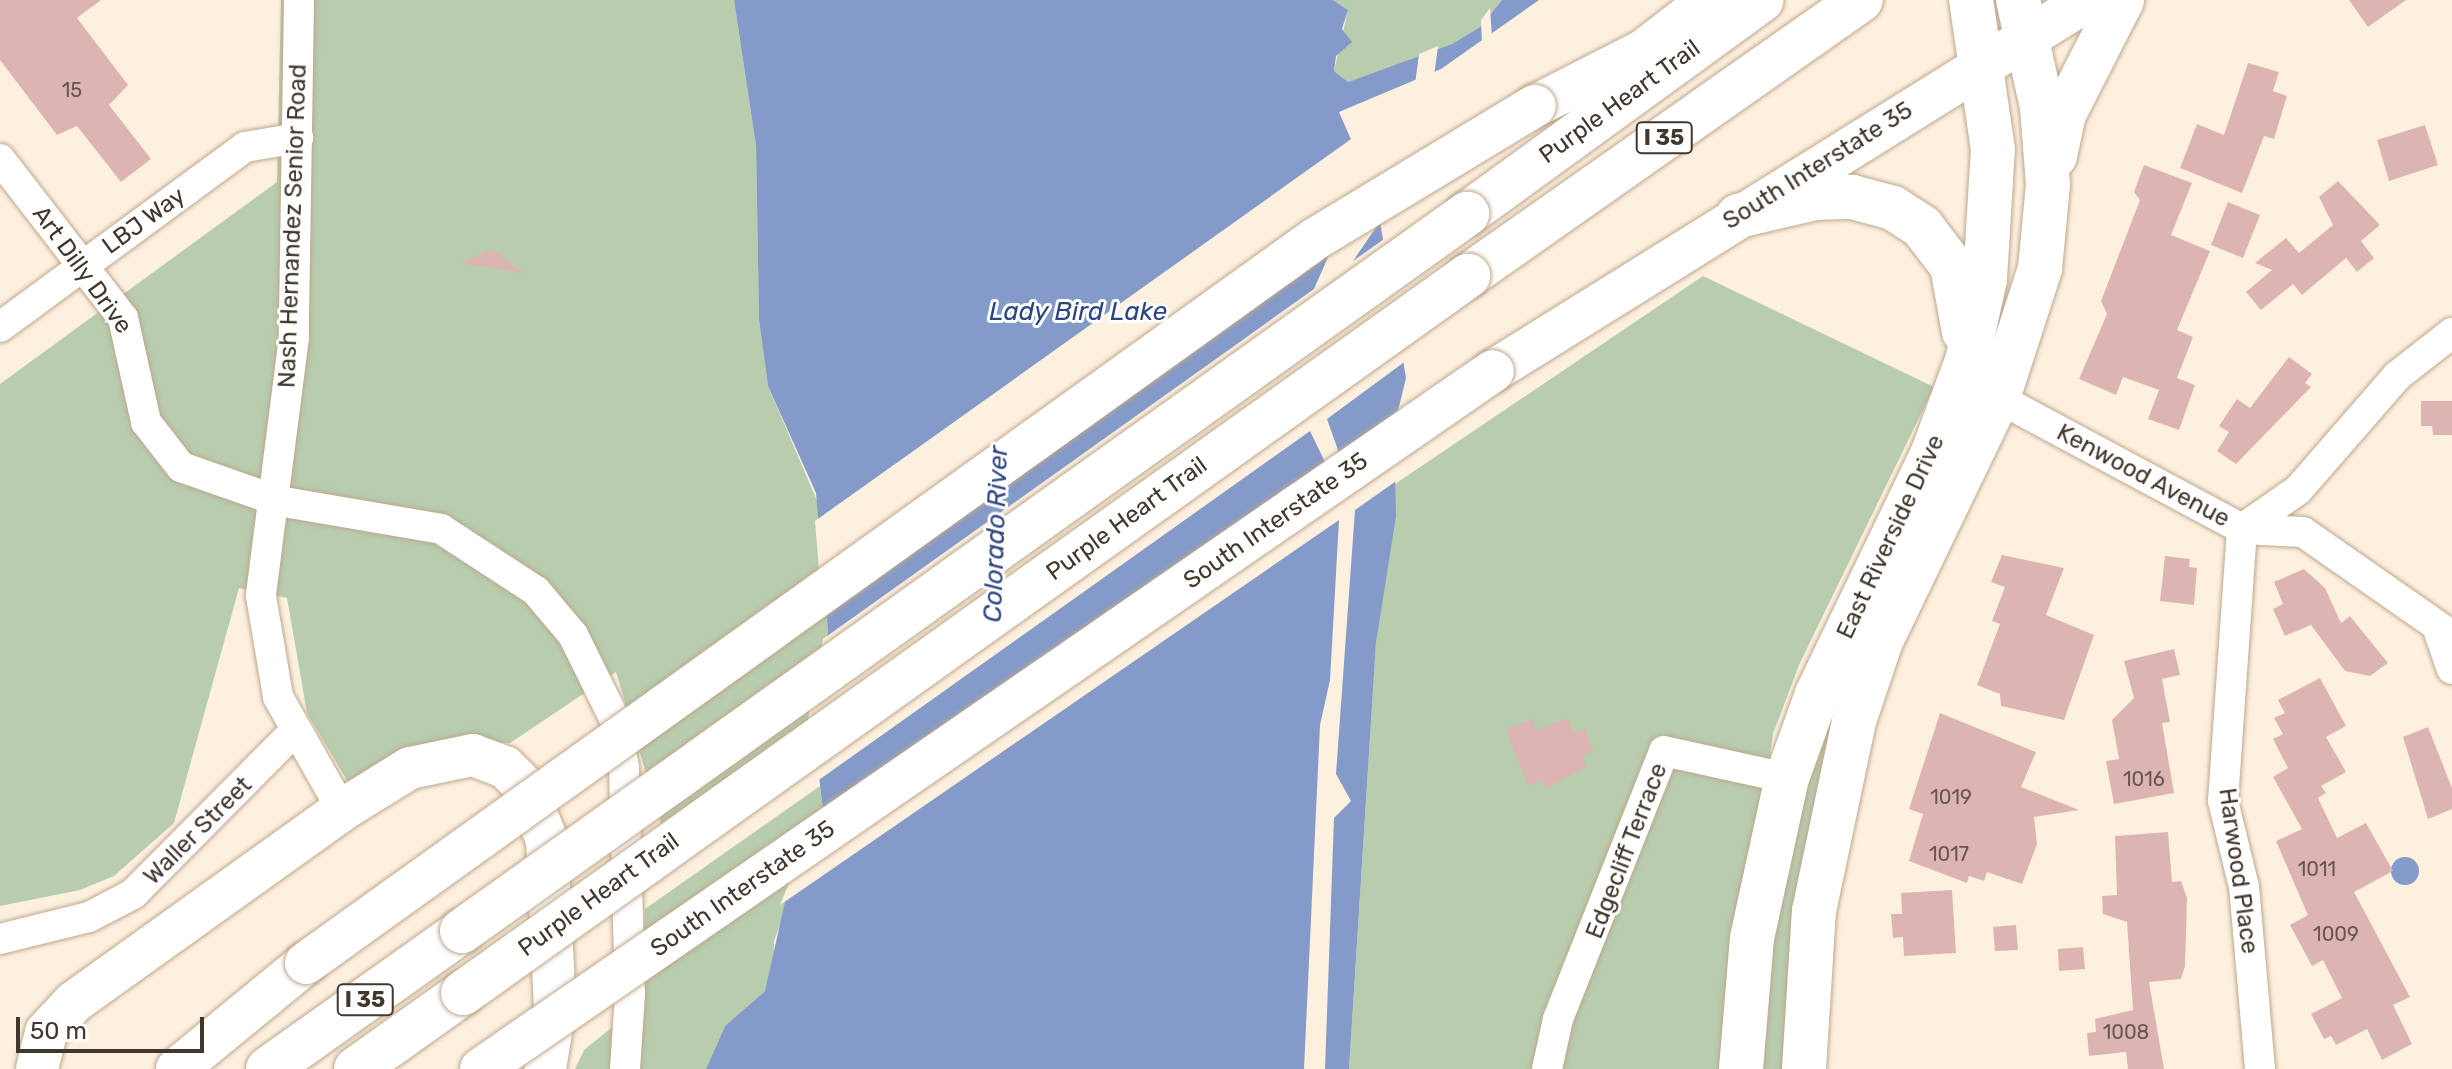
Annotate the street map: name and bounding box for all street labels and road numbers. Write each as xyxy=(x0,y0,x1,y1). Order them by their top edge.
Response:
street label: Purple Heart Trail xyxy=(1534,34,1706,170)
street label: Nash Hernandez Senior Road xyxy=(273,63,313,389)
street label: South Interstate 35 xyxy=(1718,96,1918,236)
road number: I 35 xyxy=(1634,120,1694,156)
street label: LBJ Way xyxy=(97,181,191,261)
street label: Art Dilly Drive xyxy=(26,200,138,340)
street label: Kenwood Avenue xyxy=(2051,418,2235,534)
street label: East Riverside Drive xyxy=(1831,430,1951,644)
street label: South Interstate 35 xyxy=(1178,447,1374,595)
street label: Purple Heart Trail xyxy=(1041,451,1213,587)
street label: Edgecliff Terrace xyxy=(1580,759,1674,943)
street label: Waller Street xyxy=(138,771,258,891)
street label: Harwood Place xyxy=(2212,786,2264,956)
street label: South Interstate 35 xyxy=(645,815,841,963)
street label: Purple Heart Trail xyxy=(513,827,685,963)
road number: I 35 xyxy=(335,982,395,1018)

